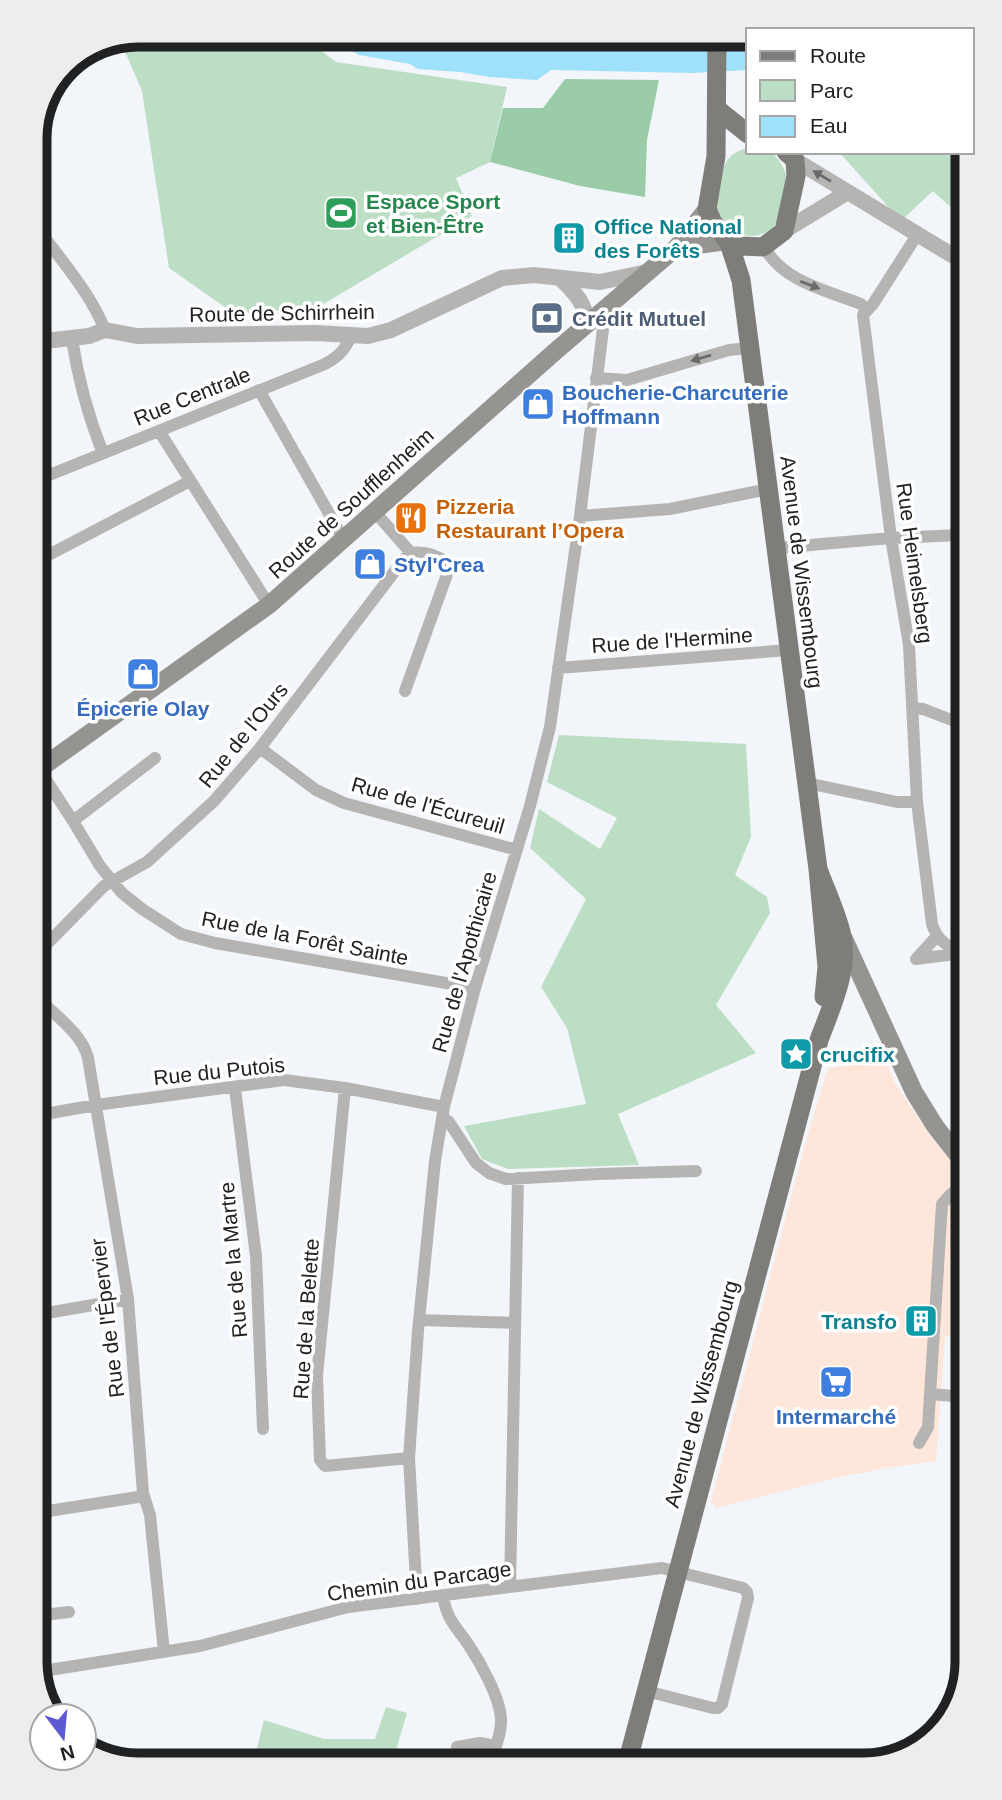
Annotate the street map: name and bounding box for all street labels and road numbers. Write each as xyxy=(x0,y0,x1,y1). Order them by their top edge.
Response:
street label: Route de Schirrhein xyxy=(189,300,375,326)
street label: Rue Centrale xyxy=(130,362,254,430)
street label: Route de Soufflenheim xyxy=(264,423,438,583)
street label: Avenue de Wissembourg xyxy=(776,454,828,690)
street label: Rue Heimelsberg xyxy=(892,481,938,645)
street label: Rue de l'Hermine xyxy=(591,623,753,657)
street label: Rue de l'Ours xyxy=(194,678,292,792)
street label: Rue de l'Écureuil xyxy=(349,772,507,838)
street label: Rue de l'Apothicaire xyxy=(427,869,501,1055)
street label: Rue de la Forêt Sainte xyxy=(200,907,410,969)
street label: Rue du Putois xyxy=(152,1053,286,1089)
street label: Rue de la Martre xyxy=(215,1181,251,1339)
street label: Rue de l'Épervier xyxy=(86,1237,128,1399)
street label: Rue de la Belette xyxy=(289,1238,323,1400)
street label: Avenue de Wissembourg xyxy=(660,1278,742,1510)
street label: Chemin du Parcage xyxy=(325,1557,513,1605)

